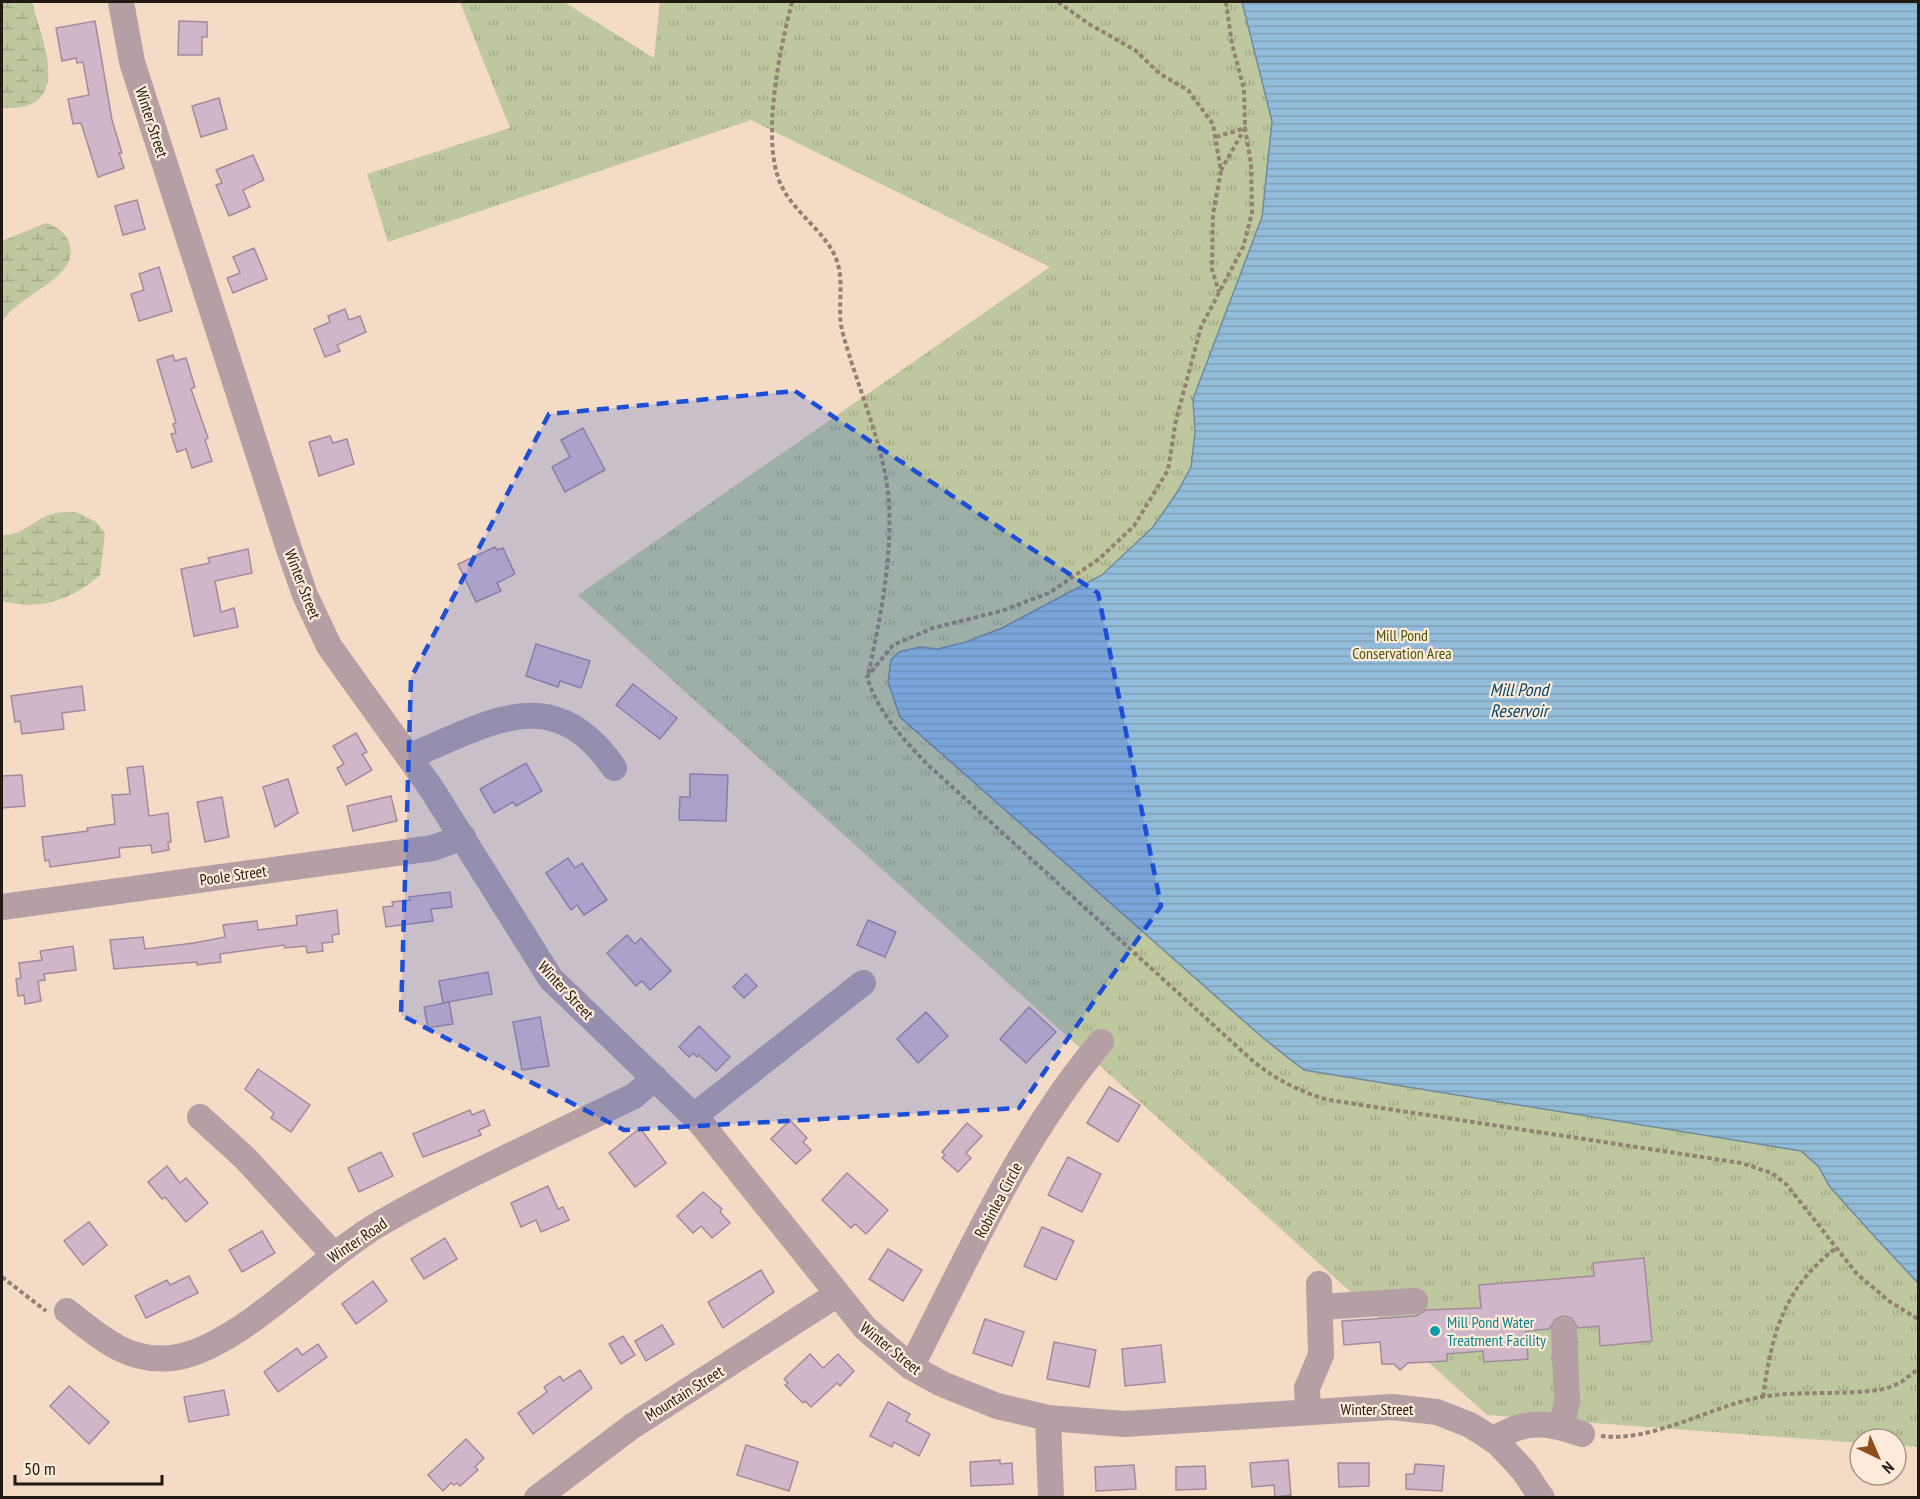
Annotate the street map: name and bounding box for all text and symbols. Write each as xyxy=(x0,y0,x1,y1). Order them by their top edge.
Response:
street label: Winter Street xyxy=(131,84,173,160)
street label: Winter Street xyxy=(281,546,326,622)
park label: Mill Pond Conservation Area xyxy=(1352,625,1452,663)
water label: Mill Pond Reservoir xyxy=(1490,678,1551,722)
street label: Poole Street xyxy=(198,860,268,890)
street label: Winter Street xyxy=(534,956,599,1024)
street label: Robinlea Circle xyxy=(970,1159,1026,1241)
street label: Winter Road xyxy=(324,1213,391,1267)
place label: Mill Pond Water Treatment Facility xyxy=(1447,1312,1546,1350)
street label: Winter Street xyxy=(856,1317,926,1379)
marker: Mill Pond Water Treatment Facility xyxy=(1428,1324,1442,1338)
street label: Mountain Street xyxy=(641,1361,727,1425)
street label: Winter Street xyxy=(1340,1399,1414,1419)
north arrow xyxy=(1848,1427,1908,1487)
scale bar xyxy=(15,1448,162,1486)
text: 50 m xyxy=(24,1457,56,1480)
text: N xyxy=(1878,1458,1898,1478)

